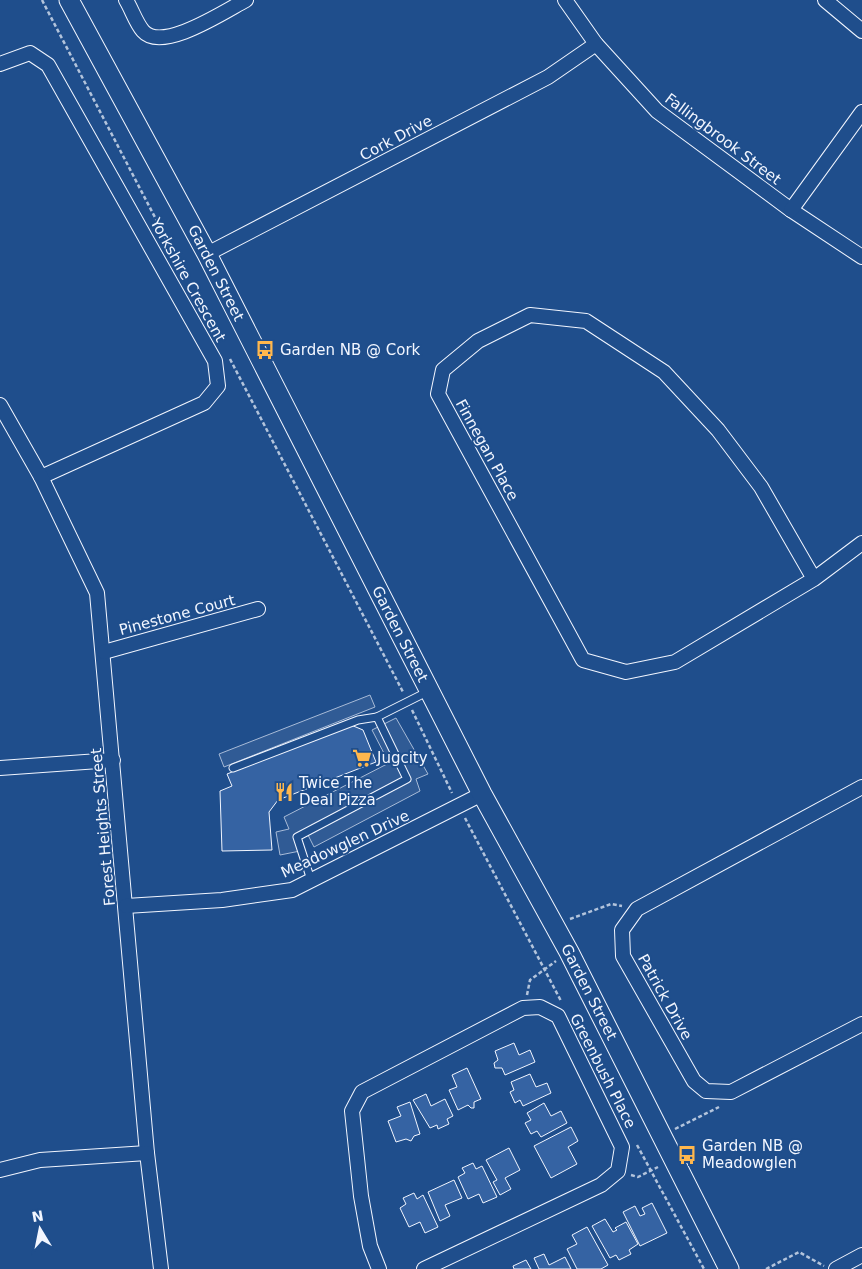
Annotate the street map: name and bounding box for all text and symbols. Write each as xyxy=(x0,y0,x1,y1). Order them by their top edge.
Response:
street label: Fallingbrook Street xyxy=(661,89,785,189)
street label: Cork Drive xyxy=(357,111,435,165)
street label: Yorkshire Crescent xyxy=(146,214,230,345)
street label: Garden Street xyxy=(184,222,248,324)
bus stop icon: Garden NB @ Cork xyxy=(254,339,276,361)
place label: Garden NB @ Cork xyxy=(280,341,421,359)
street label: Finnegan Place xyxy=(452,396,522,504)
street label: Garden Street xyxy=(368,583,432,685)
street label: Pinestone Court xyxy=(117,591,237,639)
street label: Forest Heights Street xyxy=(87,747,119,907)
supermarket icon: Jugcity xyxy=(351,747,373,769)
place label: Jugcity xyxy=(376,749,428,767)
place label: Twice The Deal Pizza xyxy=(298,774,376,809)
restaurant icon: Twice The Deal Pizza xyxy=(273,781,295,803)
street label: Meadowglen Drive xyxy=(278,806,412,882)
street label: Garden Street xyxy=(557,941,621,1043)
street label: Patrick Drive xyxy=(634,951,696,1043)
street label: Greenbush Place xyxy=(566,1011,640,1131)
place label: Garden NB @ Meadowglen xyxy=(702,1137,803,1172)
bus stop icon: Garden NB @ Meadowglen xyxy=(676,1144,698,1166)
north arrow xyxy=(15,1204,65,1254)
text: N xyxy=(31,1207,45,1225)

